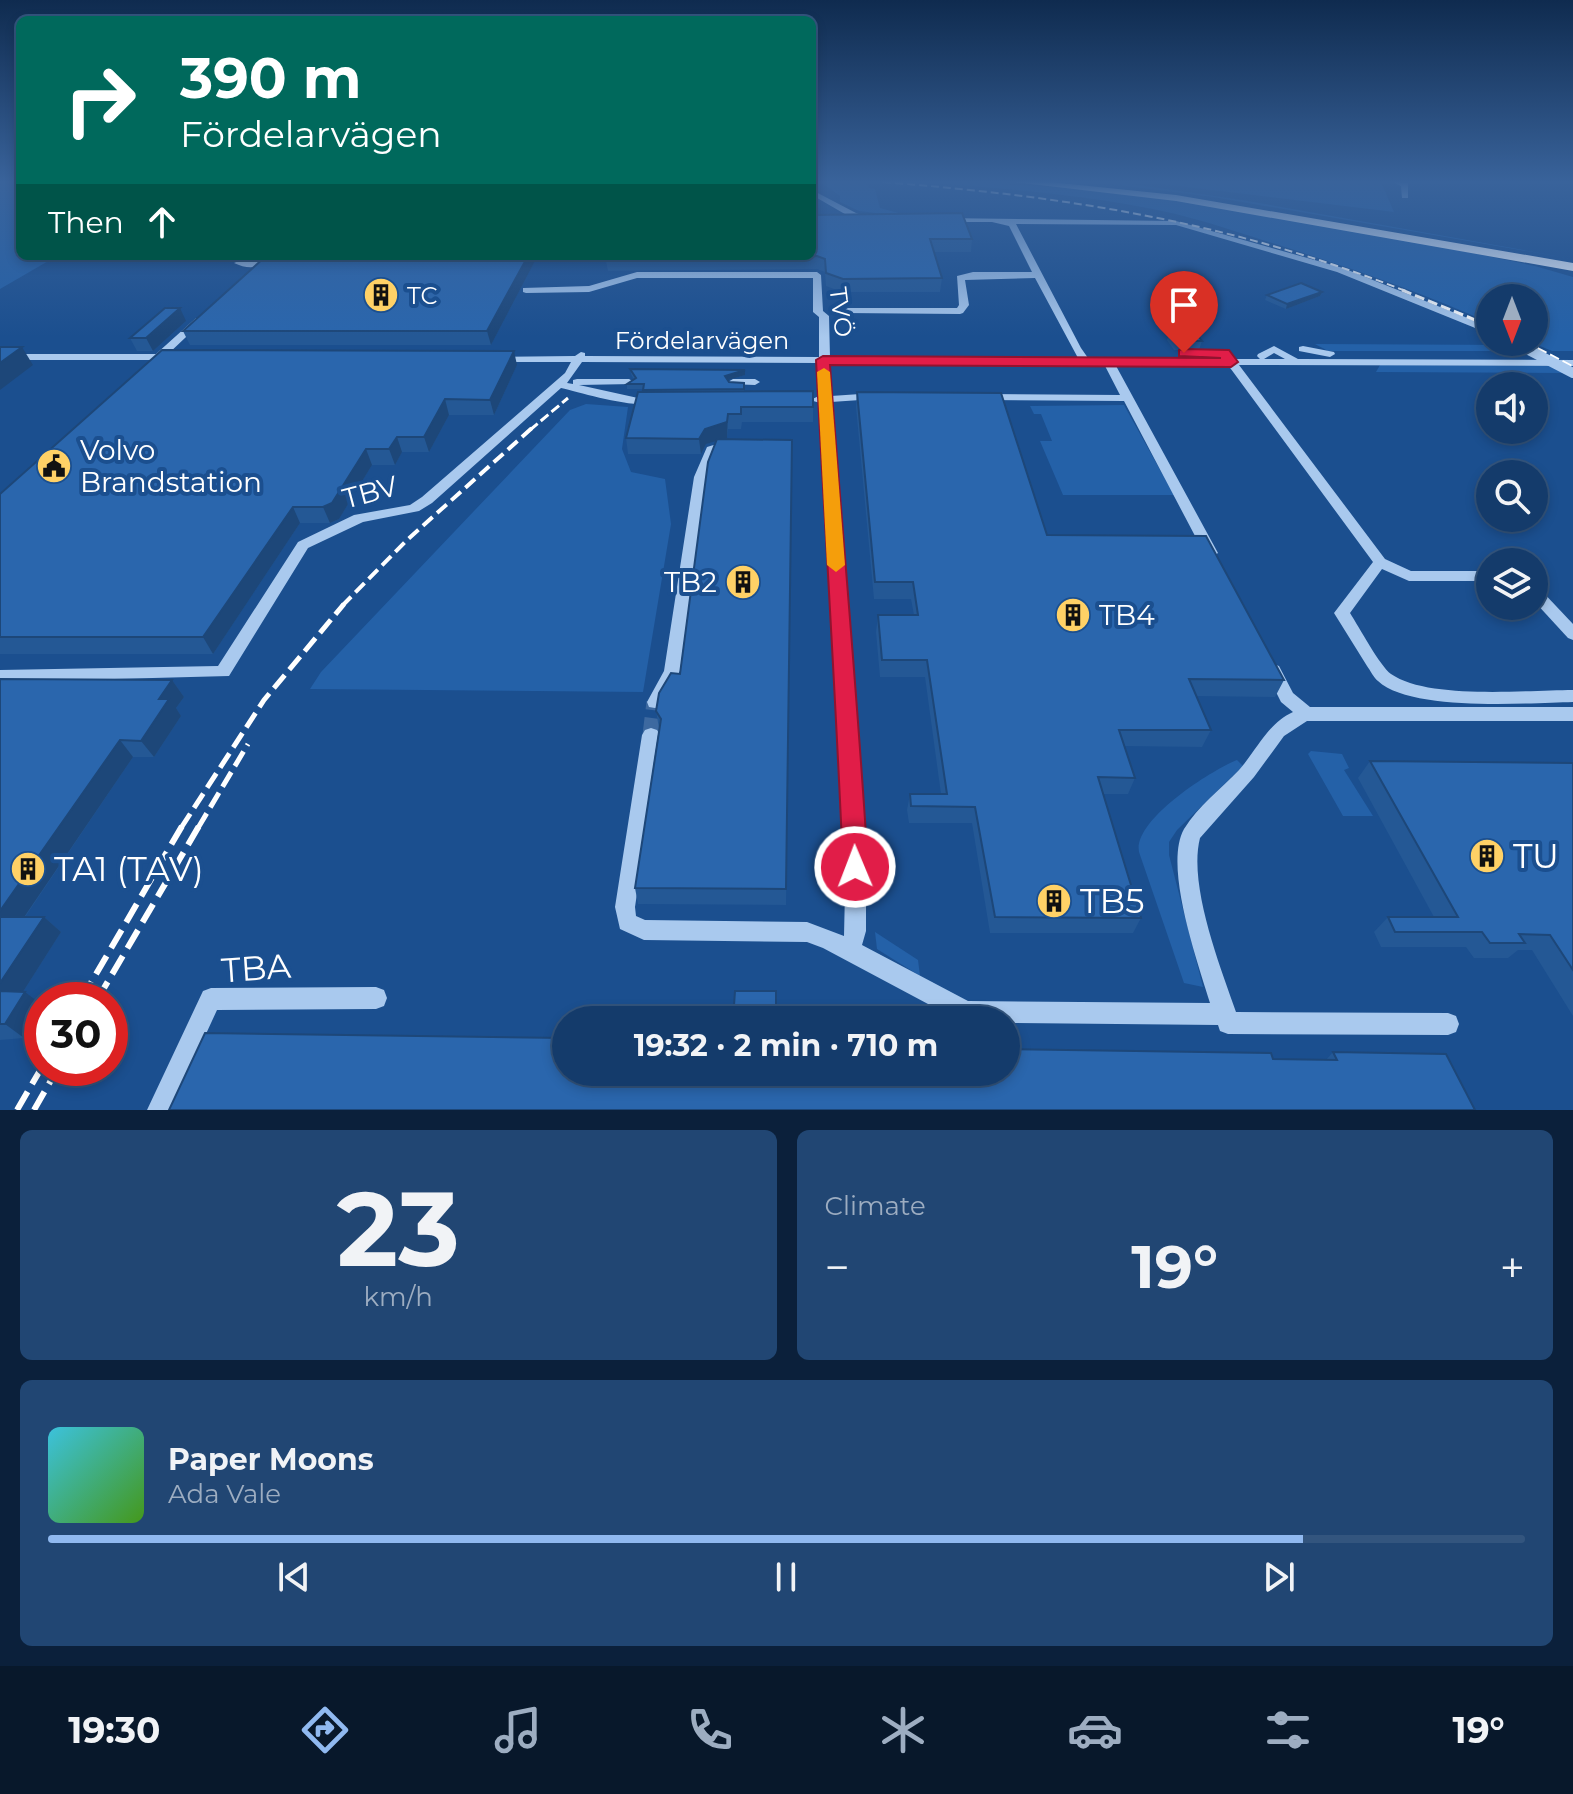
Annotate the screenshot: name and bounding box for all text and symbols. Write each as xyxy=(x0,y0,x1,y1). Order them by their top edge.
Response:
text: 390 m xyxy=(180,44,361,112)
icon: right xyxy=(48,48,152,152)
text: Fördelarvägen xyxy=(180,112,442,156)
icon: ahead xyxy=(140,200,184,244)
text: Then xyxy=(48,204,124,241)
pin xyxy=(1150,271,1218,353)
building icon: TC xyxy=(362,276,400,314)
place label: TC xyxy=(407,281,438,310)
icon: arrive xyxy=(1162,283,1206,327)
north arrow xyxy=(1476,284,1548,356)
map controls xyxy=(1476,284,1548,620)
street label: TVÖ xyxy=(824,285,858,339)
street label: Fördelarvägen xyxy=(615,326,789,355)
button: sound xyxy=(1476,372,1548,444)
place label: Volvo Brandstation xyxy=(80,433,262,499)
public building icon: Volvo Brandstation xyxy=(35,447,73,485)
button: search xyxy=(1476,460,1548,532)
street label: TBV xyxy=(339,468,402,516)
button: layers xyxy=(1476,548,1548,620)
building icon: TB2 xyxy=(724,563,762,601)
place label: TB2 xyxy=(664,565,717,599)
building icon: TB4 xyxy=(1054,596,1092,634)
place label: TB4 xyxy=(1099,598,1155,632)
position arrow xyxy=(813,825,897,909)
place label: TU xyxy=(1513,835,1559,877)
building icon: TU xyxy=(1468,837,1506,875)
place label: TA1 (TAV) xyxy=(54,848,204,890)
building icon: TA1 (TAV) xyxy=(9,850,47,888)
place label: TB5 xyxy=(1080,880,1144,922)
building icon: TB5 xyxy=(1035,882,1073,920)
street label: TBA xyxy=(220,945,293,991)
speed limit sign: 30 xyxy=(24,982,128,1086)
text: 19:32 · 2 min · 710 m xyxy=(634,1027,938,1064)
text: 23 xyxy=(337,1165,460,1292)
text: Climate xyxy=(825,1190,926,1222)
text: 19° xyxy=(1131,1230,1218,1303)
text: − xyxy=(825,1240,850,1294)
text: + xyxy=(1500,1240,1525,1294)
text: km/h xyxy=(364,1281,433,1313)
text: Paper Moons xyxy=(168,1441,374,1478)
text: Ada Vale xyxy=(168,1478,281,1510)
icon: previous xyxy=(272,1555,316,1599)
icon: pause xyxy=(764,1555,808,1599)
icon: next xyxy=(1257,1555,1301,1599)
icon: directions xyxy=(297,1702,353,1758)
icon: music xyxy=(490,1702,546,1758)
icon: phone xyxy=(682,1702,738,1758)
icon: climate xyxy=(875,1702,931,1758)
icon: car xyxy=(1067,1702,1123,1758)
icon: filters xyxy=(1260,1702,1316,1758)
text: 19:30 xyxy=(68,1708,161,1752)
text: 19° xyxy=(1453,1708,1505,1752)

